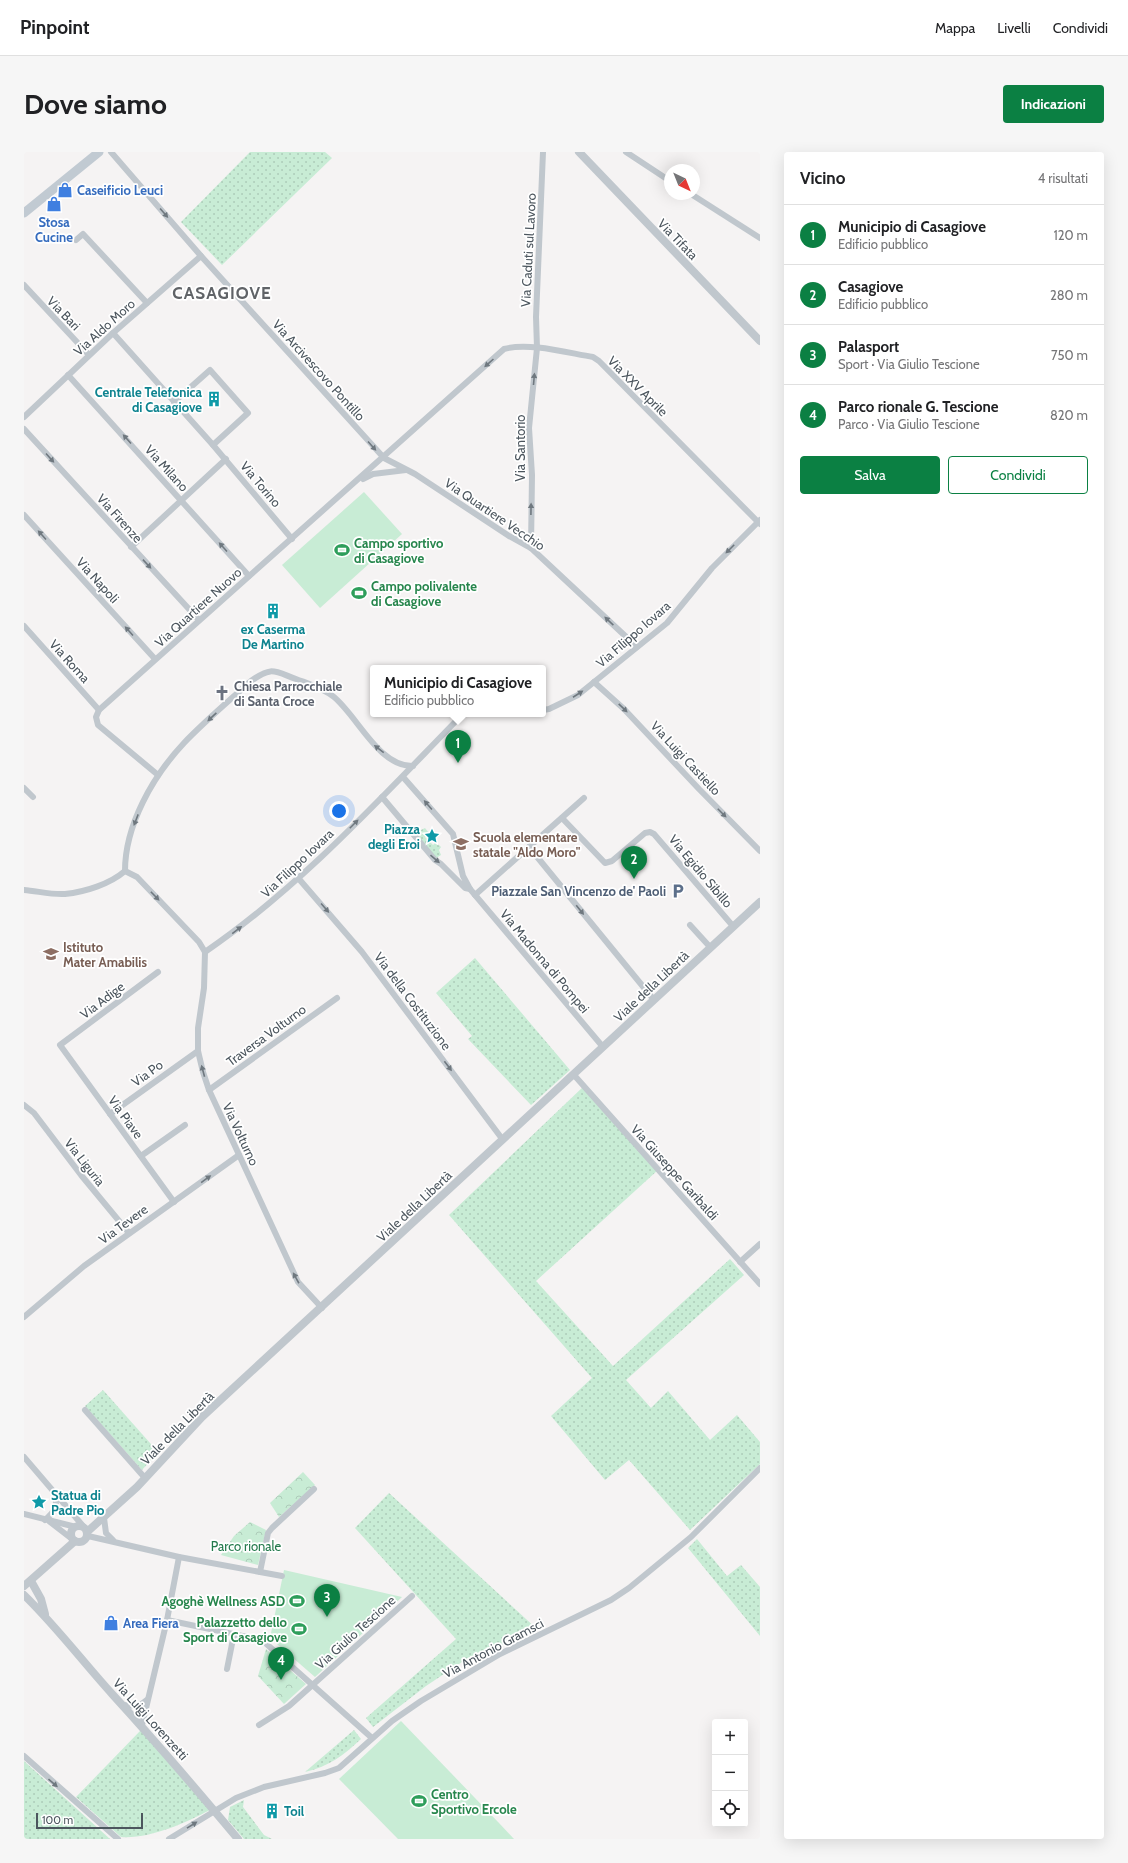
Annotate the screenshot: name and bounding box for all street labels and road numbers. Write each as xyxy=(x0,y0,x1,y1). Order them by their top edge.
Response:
street label: Via Caduti sul Lavoro xyxy=(517,193,539,307)
street label: Via Tifata xyxy=(655,215,702,263)
street label: Via Bari xyxy=(44,293,84,333)
street label: Via Aldo Moro xyxy=(70,295,138,359)
street label: Via Arcivescovo Pontillo xyxy=(269,316,369,424)
street label: Via XXV Aprile xyxy=(605,353,672,420)
street label: Via Santorio xyxy=(512,415,528,481)
street label: Via Milano xyxy=(142,441,192,495)
street label: Via Torino xyxy=(237,458,285,510)
street label: Via Quartiere Vecchio xyxy=(442,475,548,553)
street label: Via Firenze xyxy=(94,490,146,546)
street label: Via Napoli xyxy=(73,554,123,606)
street label: Via Quartiere Nuovo xyxy=(151,564,245,650)
street label: Via Filippo Iovara xyxy=(593,597,674,671)
street label: Via Roma xyxy=(46,636,94,687)
street label: Via Luigi Castiello xyxy=(648,718,724,798)
street label: Via Filippo Iovara xyxy=(257,825,337,901)
street label: Via Egidio Sibillo xyxy=(666,831,736,911)
street label: Via Madonna di Pompei xyxy=(497,906,593,1016)
street label: Viale della Libertà xyxy=(610,947,693,1025)
street label: Via della Costituzione xyxy=(371,949,455,1053)
street label: Via Adige xyxy=(77,978,128,1022)
street label: Traversa Volturno xyxy=(223,1001,309,1069)
street label: Via Po xyxy=(128,1056,166,1090)
street label: Via Piave xyxy=(105,1092,147,1142)
street label: Via Volturno xyxy=(219,1100,263,1168)
street label: Via Giuseppe Garibaldi xyxy=(628,1121,722,1223)
street label: Via Liguria xyxy=(61,1135,109,1190)
street label: Viale della Libertà xyxy=(373,1167,456,1245)
street label: Via Tevere xyxy=(95,1201,151,1247)
street label: Viale della Libertà xyxy=(137,1387,218,1468)
street label: Via Giulio Tescione xyxy=(312,1592,399,1672)
street label: Via Antonio Gramsci xyxy=(440,1615,546,1681)
street label: Via Luigi Lorenzetti xyxy=(110,1675,192,1763)

